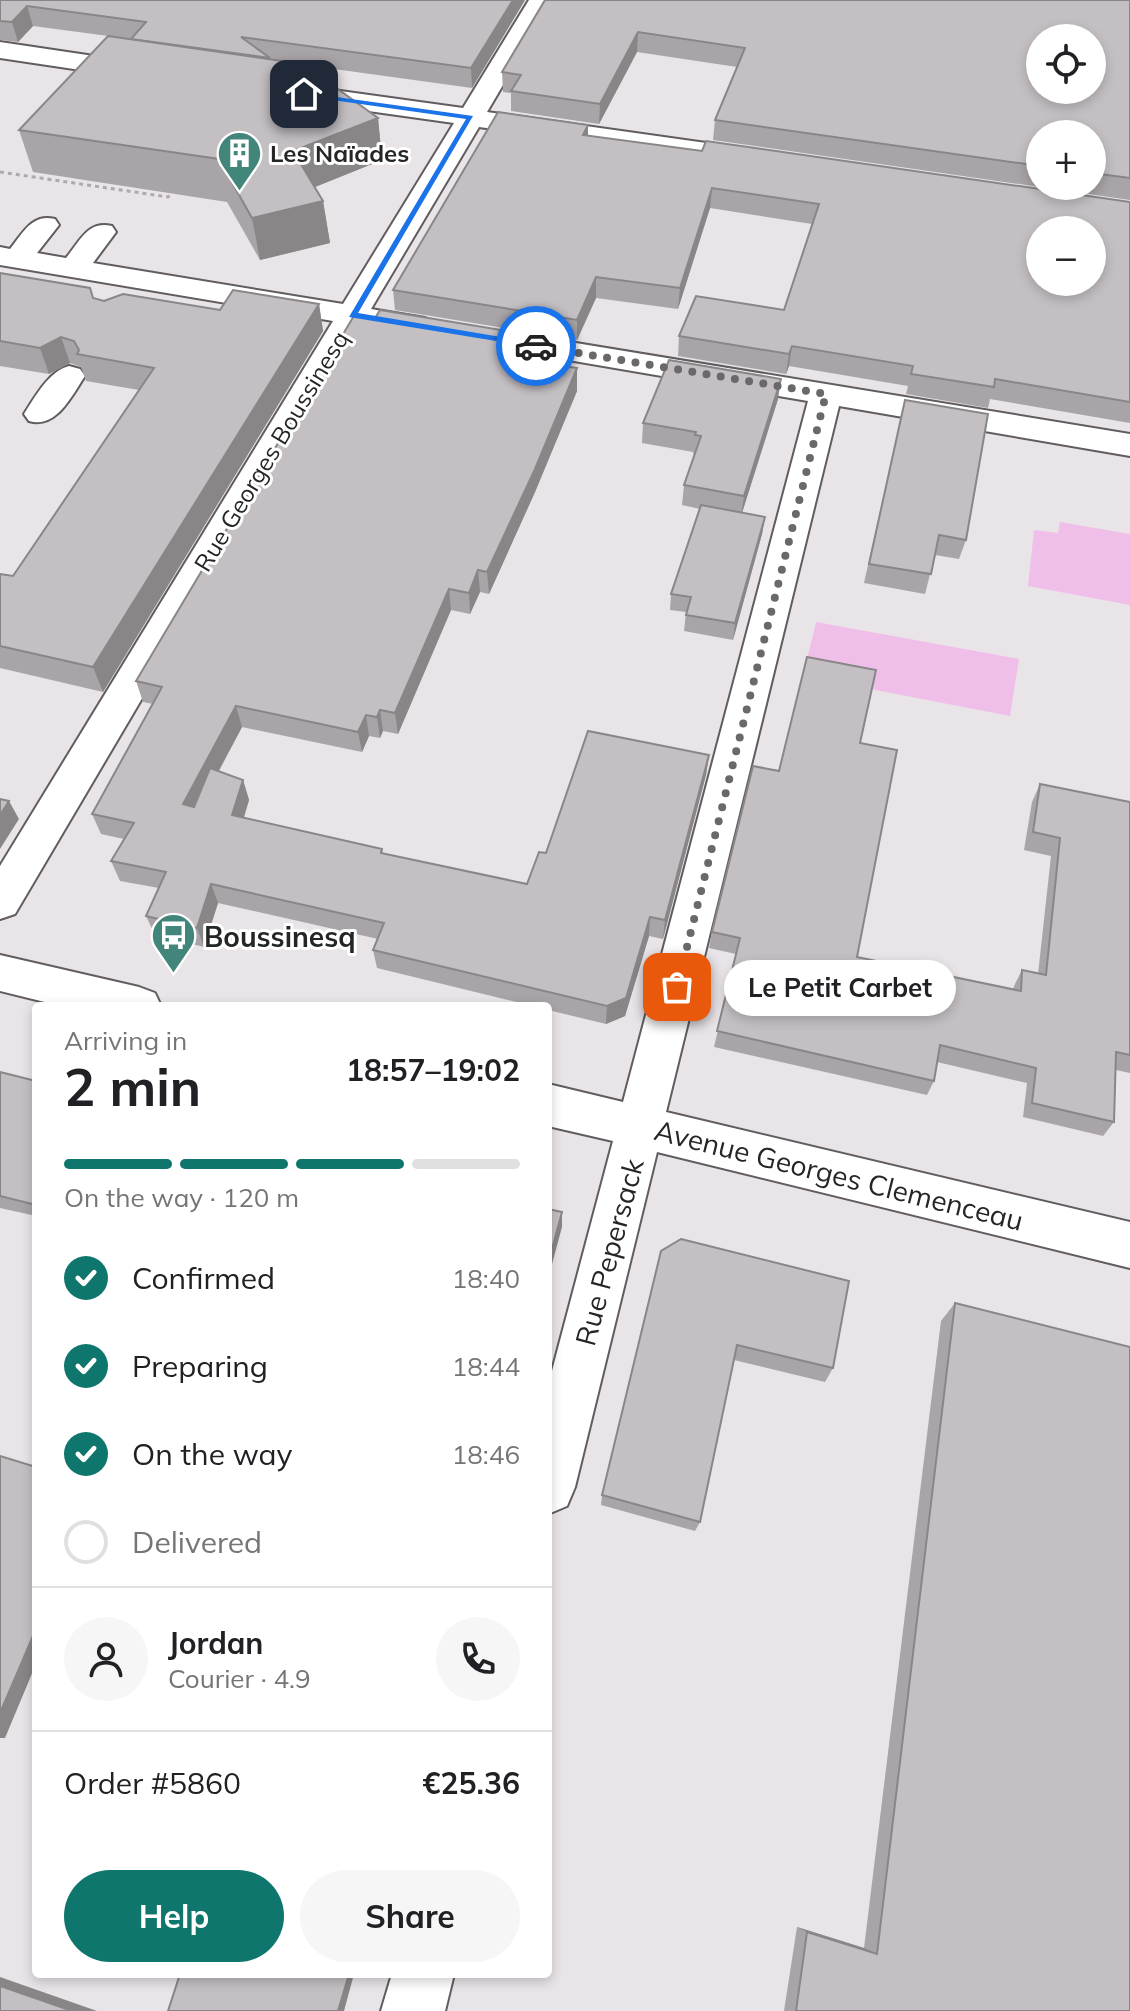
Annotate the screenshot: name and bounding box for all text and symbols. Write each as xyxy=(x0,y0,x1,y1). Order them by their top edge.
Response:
map controls xyxy=(1026,24,1106,296)
button: locate xyxy=(1026,24,1106,104)
pin xyxy=(270,60,338,128)
icon: home xyxy=(282,72,326,116)
button: + xyxy=(1026,120,1106,200)
building icon: Les Naïades xyxy=(215,129,263,192)
place label: Les Naïades xyxy=(270,138,409,168)
button: − xyxy=(1026,216,1106,296)
courier xyxy=(496,306,576,386)
icon: car xyxy=(514,324,558,368)
street label: Rue Georges Boussinesq xyxy=(187,325,355,577)
bus stop icon: Boussinesq xyxy=(149,912,197,975)
place label: Boussinesq xyxy=(204,919,356,954)
pin xyxy=(643,953,711,1021)
callout: Le Petit Carbet xyxy=(725,959,957,1015)
icon: bag xyxy=(655,965,699,1009)
text: Le Petit Carbet xyxy=(748,971,932,1004)
text: Arriving in xyxy=(64,1024,187,1057)
text: 18:57–19:02 xyxy=(346,1051,520,1089)
text: 2 min xyxy=(64,1054,201,1119)
street label: Avenue Georges Clemenceau xyxy=(651,1112,1027,1238)
street label: Rue Pepersack xyxy=(567,1154,651,1349)
text: On the way · 120 m xyxy=(64,1181,299,1214)
icon: check xyxy=(64,1256,108,1300)
text: Confirmed xyxy=(132,1259,275,1297)
text: 18:40 xyxy=(452,1262,520,1295)
icon: check xyxy=(64,1344,108,1388)
text: Preparing xyxy=(132,1347,268,1385)
text: 18:44 xyxy=(452,1350,520,1383)
icon: check xyxy=(64,1432,108,1476)
text: On the way xyxy=(132,1435,292,1473)
text: 18:46 xyxy=(452,1438,520,1471)
text: Delivered xyxy=(132,1523,262,1561)
button: person xyxy=(64,1617,148,1701)
button: phone xyxy=(436,1617,520,1701)
text: Jordan xyxy=(168,1624,263,1662)
text: Courier · 4.9 xyxy=(168,1662,311,1695)
text: Order #5860 xyxy=(64,1764,241,1802)
text: €25.36 xyxy=(423,1764,520,1802)
button: Help xyxy=(64,1870,284,1962)
button: Share xyxy=(300,1870,520,1962)

